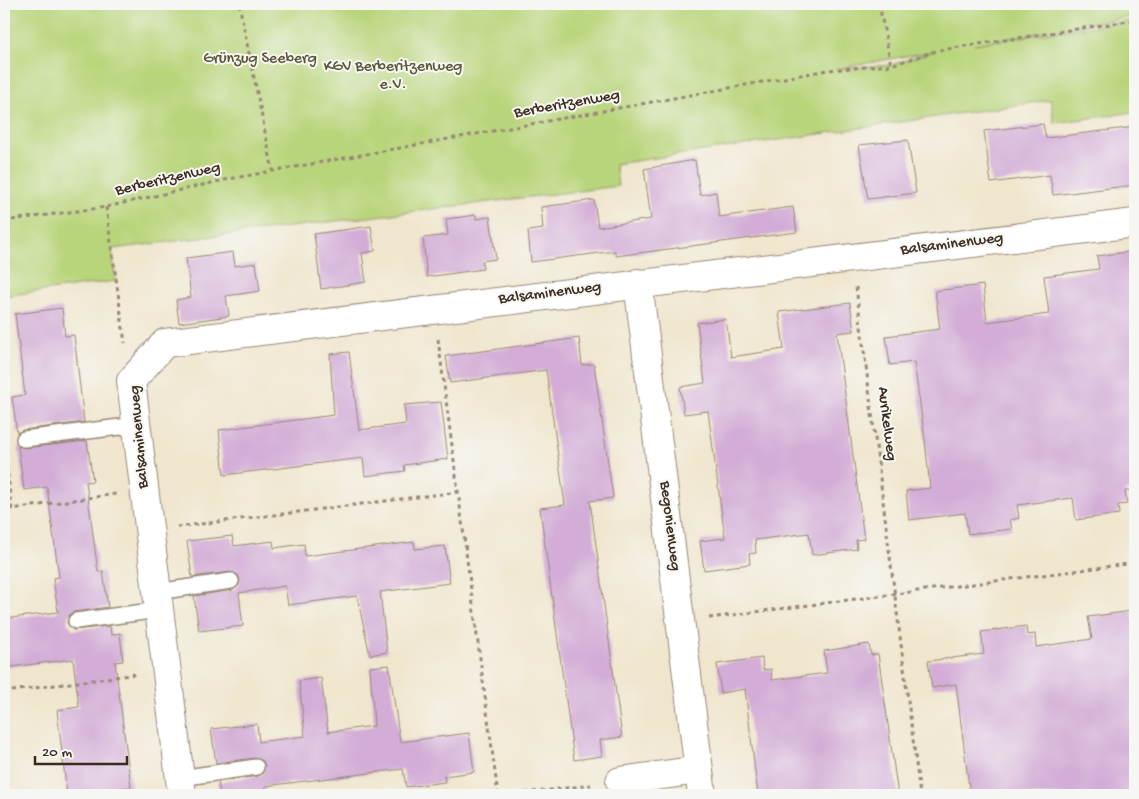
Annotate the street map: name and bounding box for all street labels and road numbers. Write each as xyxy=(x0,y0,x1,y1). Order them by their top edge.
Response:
street label: Berberitzenweg xyxy=(512,86,621,124)
street label: Berberitzenweg xyxy=(113,159,222,202)
street label: Balsaminenweg xyxy=(899,229,1004,261)
street label: Balsaminenweg xyxy=(497,278,602,310)
street label: Balsaminenweg xyxy=(126,385,154,490)
street label: Aurikelweg xyxy=(872,386,900,462)
street label: Begonienweg xyxy=(654,479,684,572)

